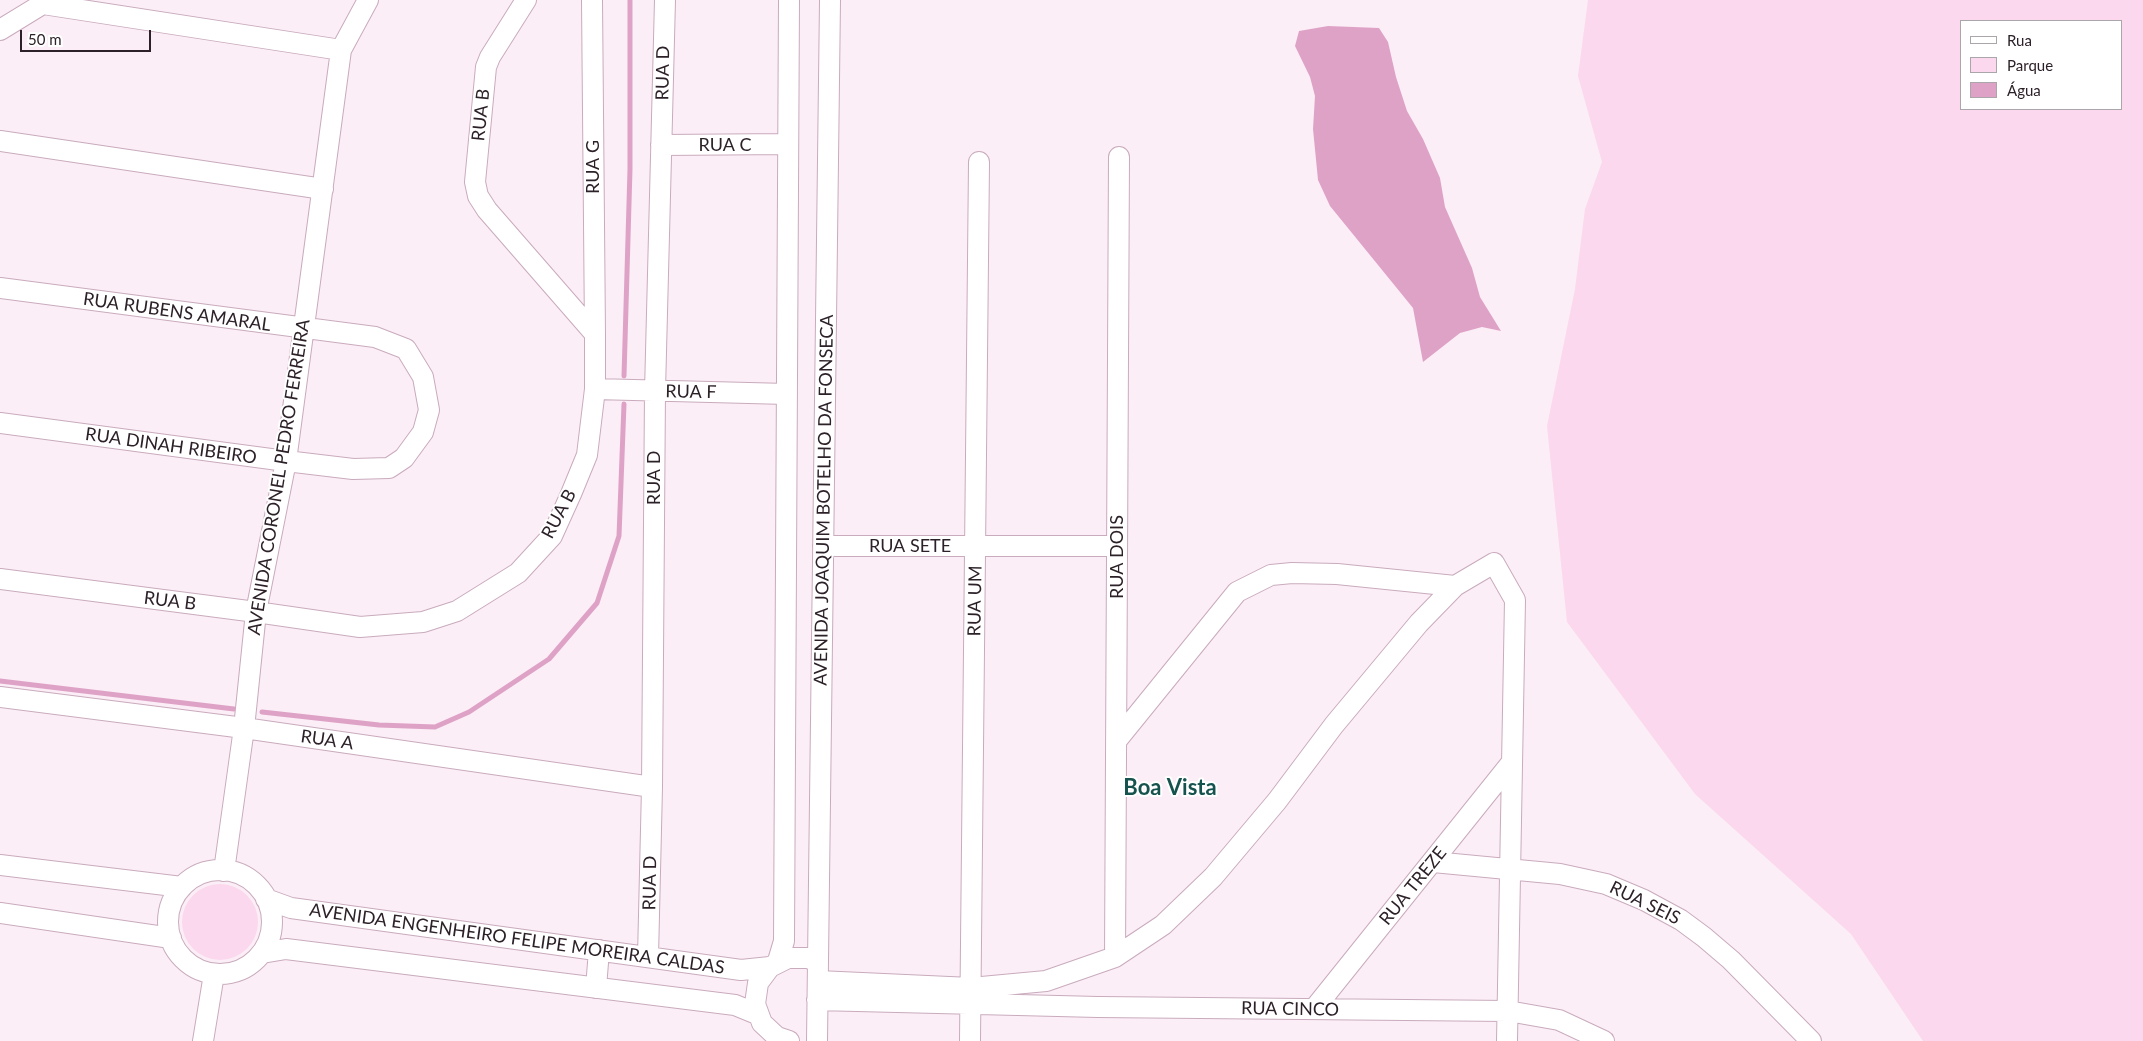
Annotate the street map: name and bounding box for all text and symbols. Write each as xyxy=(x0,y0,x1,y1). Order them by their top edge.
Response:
scale bar xyxy=(22,20,154,52)
legend xyxy=(1960,20,2123,110)
text: 50 m xyxy=(28,30,62,48)
text: Rua xyxy=(2007,31,2032,49)
street label: RUA D xyxy=(652,46,674,100)
text: Parque xyxy=(2007,56,2053,74)
text: Água xyxy=(2007,81,2041,99)
street label: RUA B xyxy=(468,88,494,142)
street label: RUA C xyxy=(699,134,751,156)
street label: RUA G xyxy=(582,140,604,194)
street label: RUA RUBENS AMARAL xyxy=(82,288,272,336)
street label: AVENIDA JOAQUIM BOTELHO DA FONSECA xyxy=(810,314,838,686)
street label: AVENIDA CORONEL PEDRO FERREIRA xyxy=(243,318,315,636)
street label: RUA F xyxy=(665,381,717,403)
street label: RUA DINAH RIBEIRO xyxy=(84,423,258,469)
street label: RUA D xyxy=(643,451,665,505)
street label: RUA B xyxy=(537,486,581,542)
street label: RUA DOIS xyxy=(1106,515,1128,599)
street label: RUA SETE xyxy=(869,535,951,557)
street label: RUA UM xyxy=(964,565,986,637)
street label: RUA B xyxy=(143,587,197,615)
street label: RUA A xyxy=(299,726,355,754)
district label: Boa Vista xyxy=(1123,775,1217,801)
street label: RUA TREZE xyxy=(1375,842,1451,930)
street label: RUA D xyxy=(639,856,661,910)
street label: RUA SEIS xyxy=(1606,877,1684,929)
street label: AVENIDA ENGENHEIRO FELIPE MOREIRA CALDAS xyxy=(308,899,726,979)
street label: RUA CINCO xyxy=(1241,997,1339,1021)

